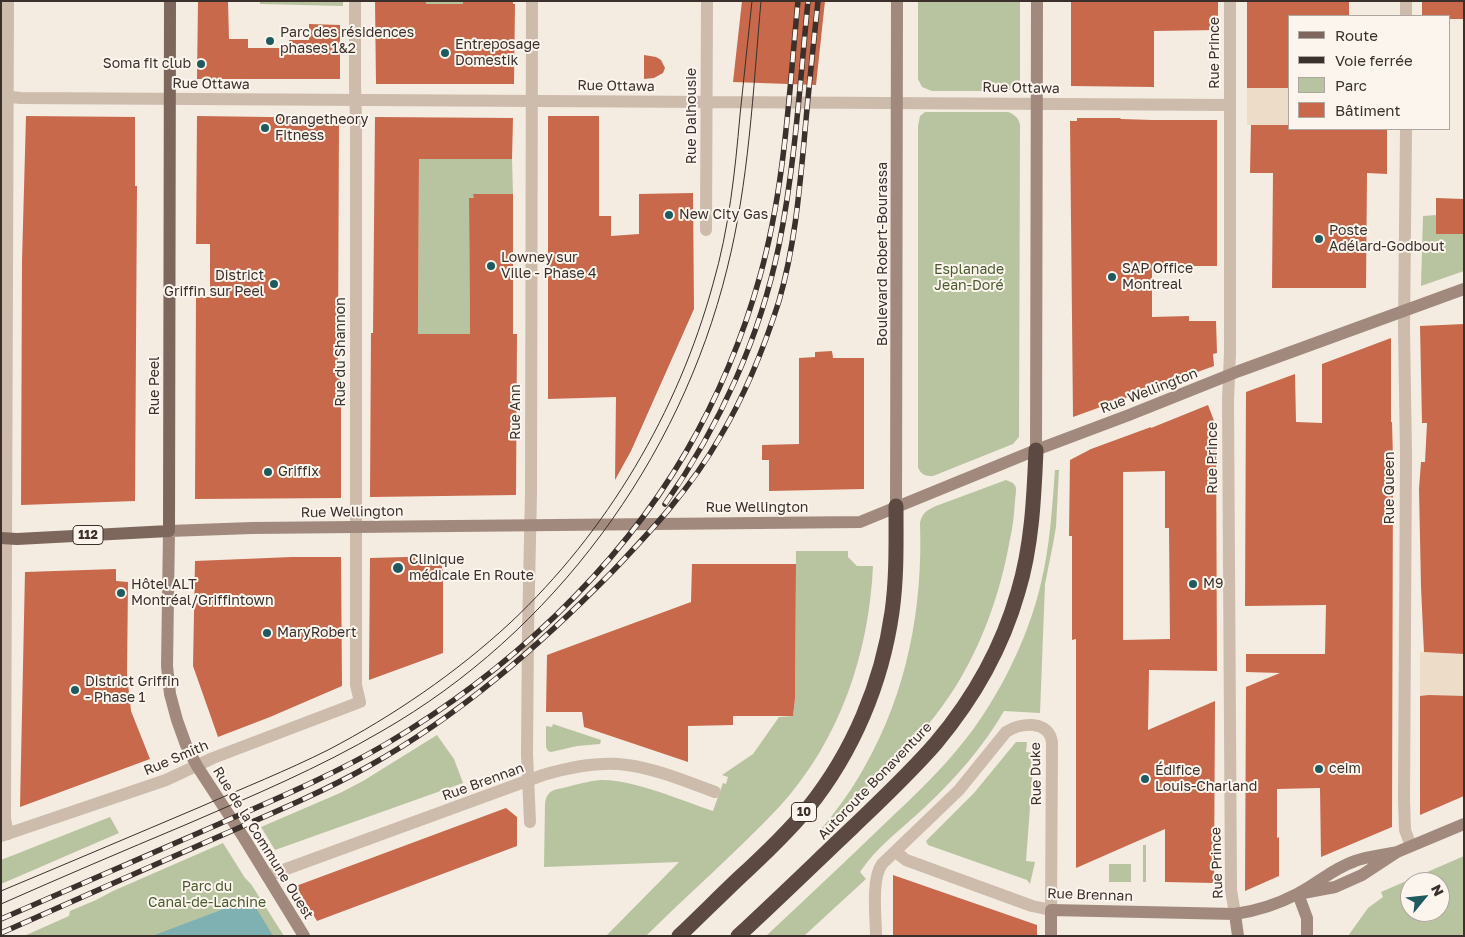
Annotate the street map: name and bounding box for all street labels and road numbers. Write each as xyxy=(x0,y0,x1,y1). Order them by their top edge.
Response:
street label: Rue Prince xyxy=(1207,17,1223,89)
street label: Rue Dalhousie xyxy=(684,68,700,164)
street label: Rue Ottawa xyxy=(172,75,250,93)
street label: Rue Ottawa xyxy=(577,77,655,95)
street label: Rue Ottawa xyxy=(982,79,1060,97)
street label: Boulevard Robert-Bourassa xyxy=(875,162,891,346)
street label: Rue du Shannon xyxy=(333,297,349,407)
street label: Rue Peel xyxy=(147,356,163,416)
street label: Rue Wellington xyxy=(1098,365,1200,417)
street label: Rue Ann xyxy=(508,384,524,440)
street label: Rue Prince xyxy=(1205,422,1221,494)
street label: Rue Queen xyxy=(1382,451,1398,525)
street label: Rue Wellington xyxy=(706,500,808,516)
street label: Rue Wellington xyxy=(300,503,404,521)
road number: 112 xyxy=(73,526,103,544)
street label: Autoroute Bonaventure xyxy=(815,719,935,843)
street label: Rue Smith xyxy=(141,737,211,779)
street label: Rue Duke xyxy=(1027,742,1045,806)
street label: Rue Brennan xyxy=(440,759,526,805)
street label: Rue de la Commune Ouest xyxy=(209,764,317,922)
road number: 10 xyxy=(792,802,816,822)
street label: Rue Prince xyxy=(1207,827,1227,899)
street label: Rue Brennan xyxy=(1047,885,1133,905)

